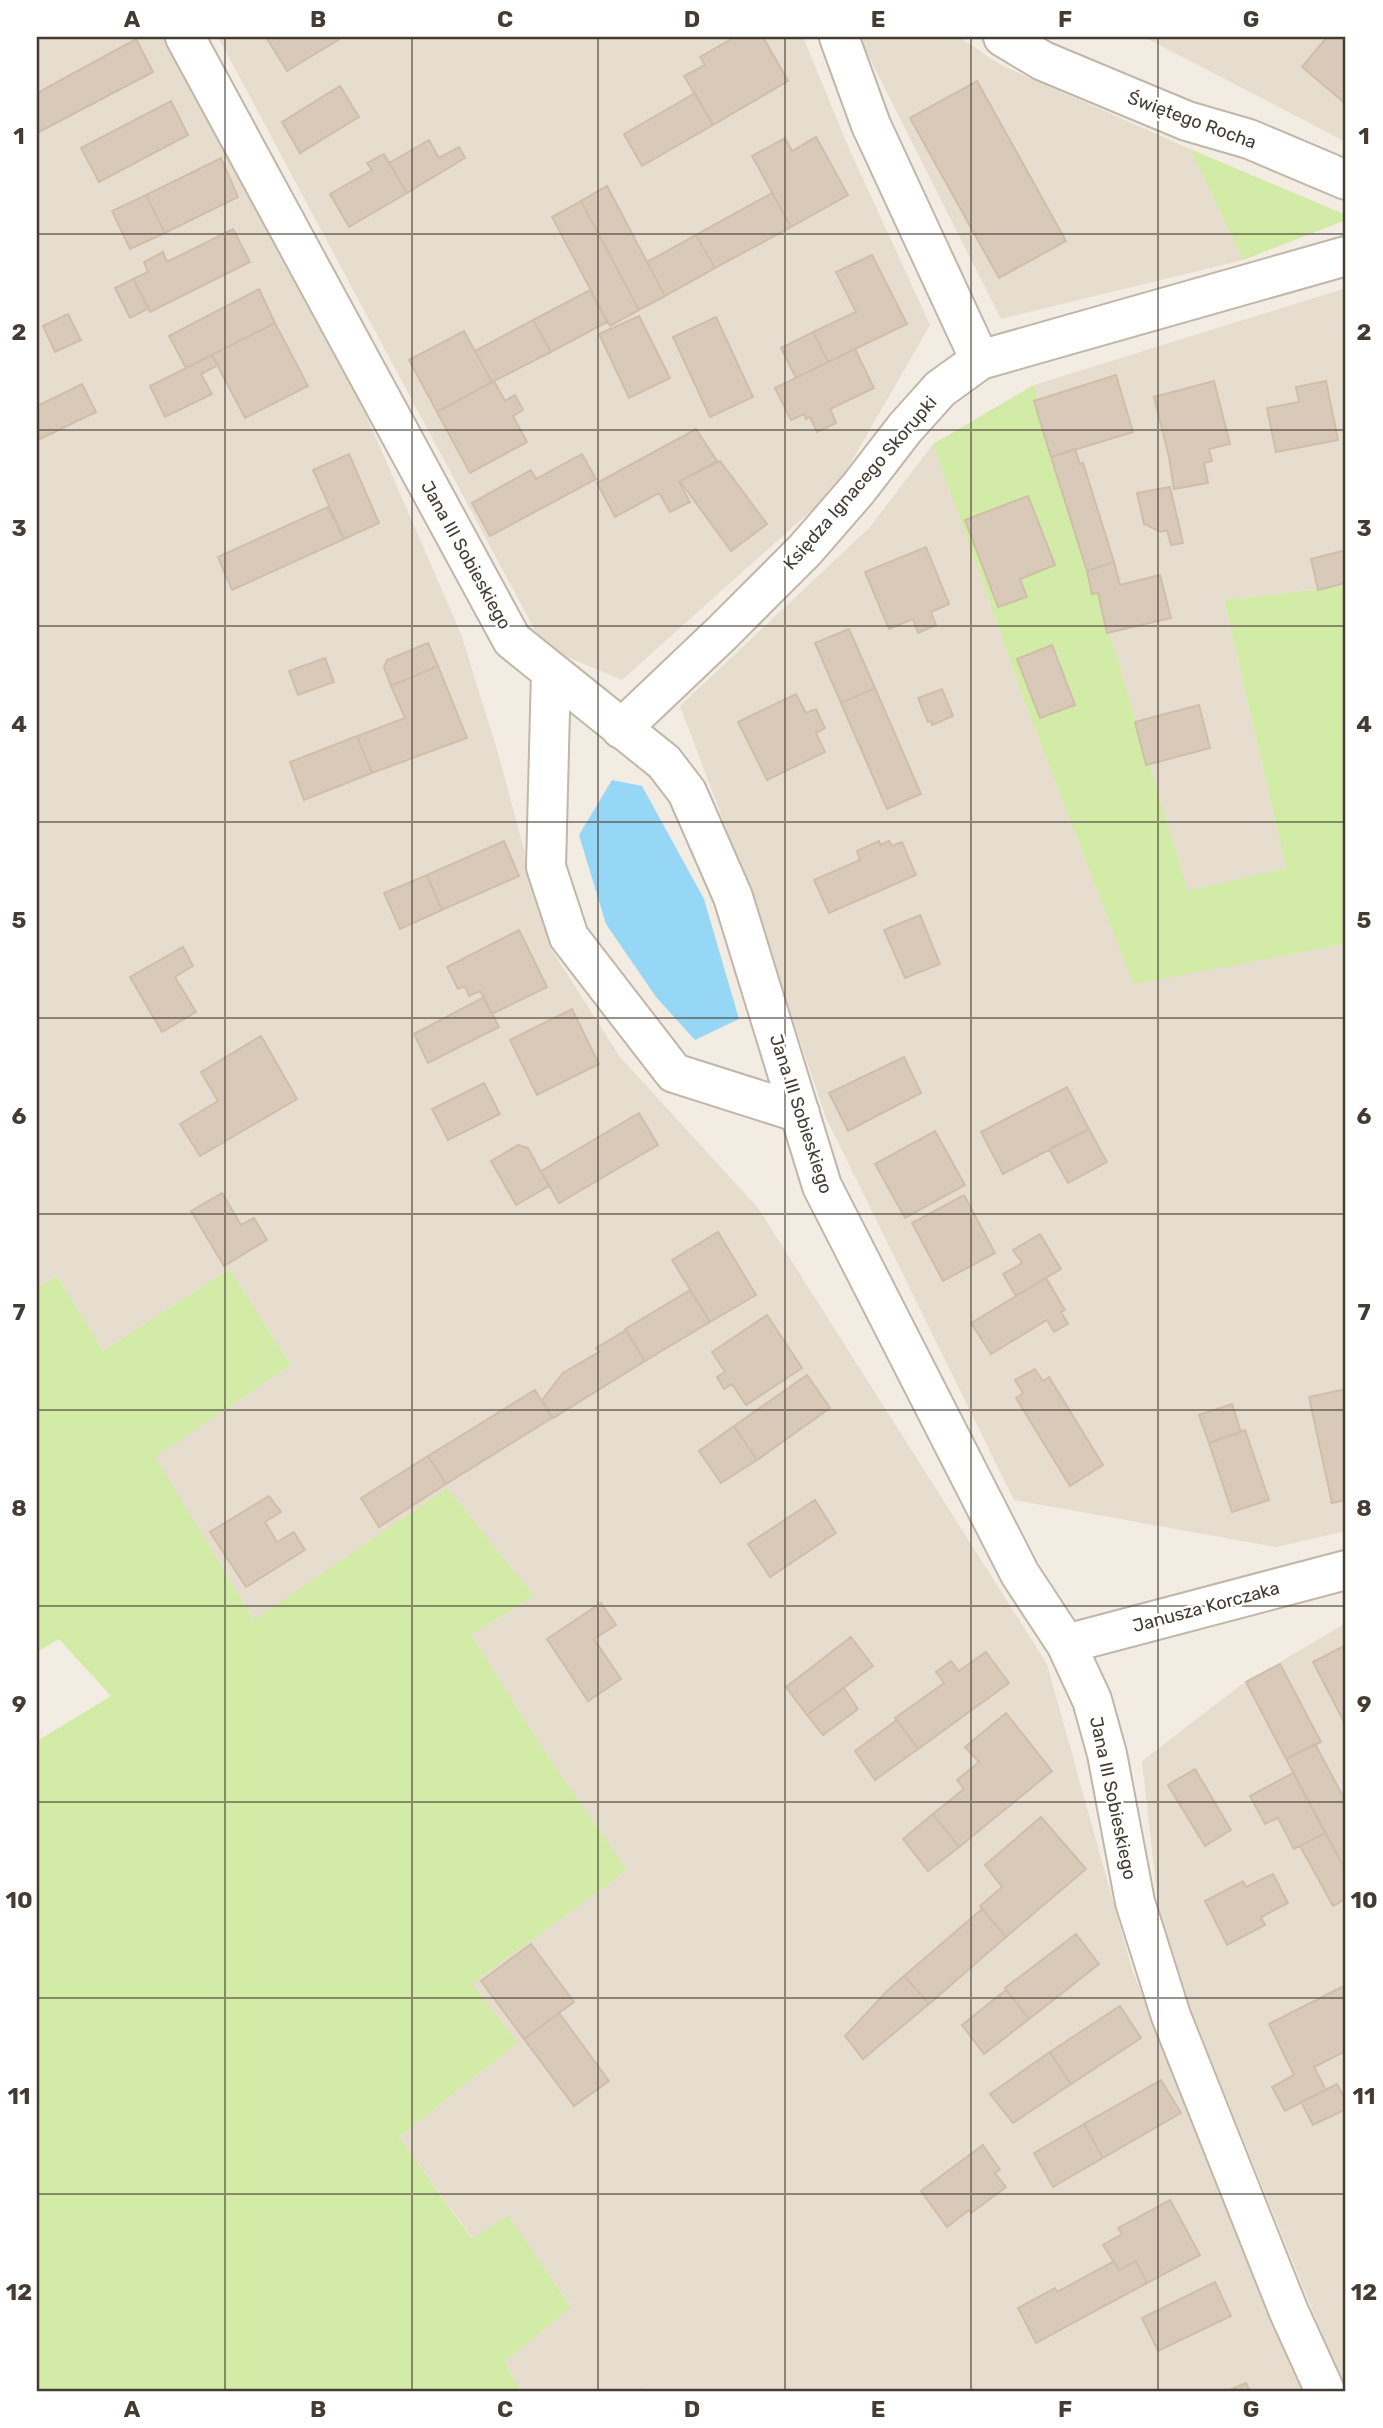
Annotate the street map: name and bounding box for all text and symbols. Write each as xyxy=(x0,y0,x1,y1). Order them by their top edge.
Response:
text: A xyxy=(124,5,141,33)
text: B xyxy=(310,5,326,33)
text: C xyxy=(497,5,513,33)
text: D xyxy=(684,5,700,33)
text: E xyxy=(871,5,885,33)
text: F xyxy=(1058,5,1072,33)
text: G xyxy=(1243,5,1259,33)
street label: Świętego Rocha xyxy=(1125,86,1259,154)
text: 1 xyxy=(13,122,25,150)
text: 1 xyxy=(1358,122,1370,150)
text: 2 xyxy=(12,318,26,346)
text: 2 xyxy=(1357,318,1371,346)
street label: Księdza Ignacego Skorupki xyxy=(779,392,941,574)
street label: Jana III Sobieskiego xyxy=(416,477,516,633)
text: 3 xyxy=(11,514,27,542)
text: 3 xyxy=(1356,514,1372,542)
text: 4 xyxy=(11,710,27,738)
text: 4 xyxy=(1356,710,1372,738)
text: 5 xyxy=(12,906,27,934)
text: 5 xyxy=(1357,906,1372,934)
street label: Jana III Sobieskiego xyxy=(765,1031,837,1197)
text: 6 xyxy=(12,1102,27,1130)
text: 6 xyxy=(1357,1102,1372,1130)
text: 7 xyxy=(12,1298,26,1326)
text: 7 xyxy=(1357,1298,1371,1326)
text: 8 xyxy=(11,1494,27,1522)
text: 8 xyxy=(1356,1494,1372,1522)
street label: Janusza Korczaka xyxy=(1130,1577,1282,1637)
text: 9 xyxy=(12,1690,26,1718)
text: 9 xyxy=(1357,1690,1371,1718)
street label: Jana III Sobieskiego xyxy=(1085,1714,1141,1882)
text: 10 xyxy=(5,1886,33,1914)
text: 10 xyxy=(1350,1886,1378,1914)
text: 11 xyxy=(8,2082,30,2110)
text: 11 xyxy=(1353,2082,1375,2110)
text: 12 xyxy=(6,2278,32,2306)
text: 12 xyxy=(1351,2278,1377,2306)
text: A xyxy=(124,2395,141,2423)
text: B xyxy=(310,2395,326,2423)
text: C xyxy=(497,2395,513,2423)
text: D xyxy=(684,2395,700,2423)
text: E xyxy=(871,2395,885,2423)
text: F xyxy=(1058,2395,1072,2423)
text: G xyxy=(1243,2395,1259,2423)

